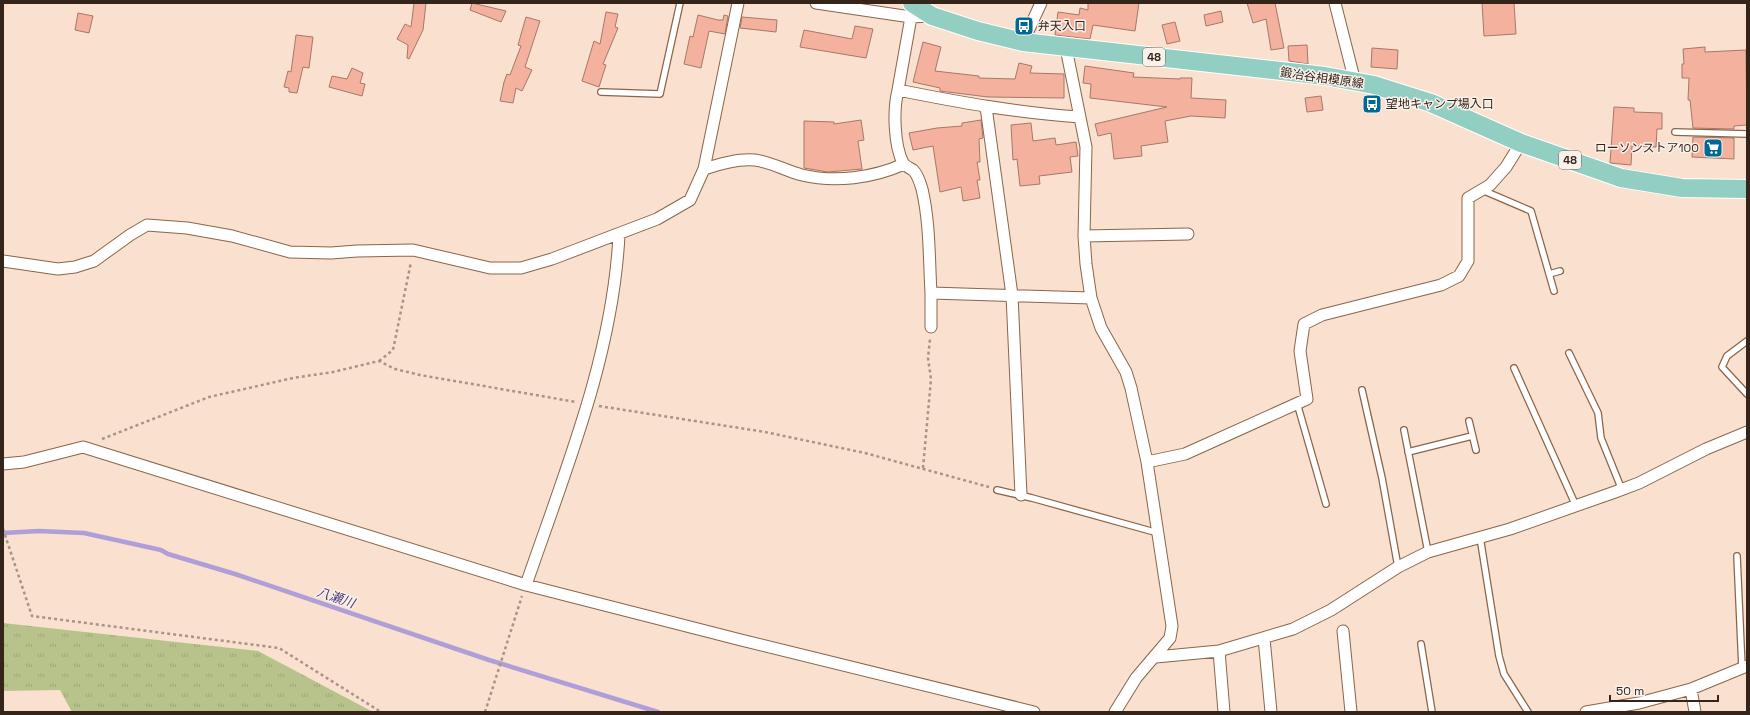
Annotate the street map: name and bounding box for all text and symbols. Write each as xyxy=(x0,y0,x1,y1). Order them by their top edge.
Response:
bus stop icon: 弁天入口 xyxy=(1013,15,1035,37)
place label: 弁天入口 xyxy=(1038,18,1086,34)
road number: 48 xyxy=(1143,48,1165,66)
street label: 鍛冶谷相模原線 xyxy=(1279,64,1365,92)
bus stop icon: 望地キャンプ場入口 xyxy=(1361,93,1383,115)
place label: 望地キャンプ場入口 xyxy=(1386,96,1494,112)
supermarket icon: ローソンストア100 xyxy=(1702,137,1724,159)
place label: ローソンストア100 xyxy=(1595,140,1699,156)
road number: 48 xyxy=(1559,151,1581,169)
water label: 八瀬川 xyxy=(315,583,359,613)
scale bar xyxy=(1610,677,1718,703)
text: 50 m xyxy=(1616,683,1644,699)

